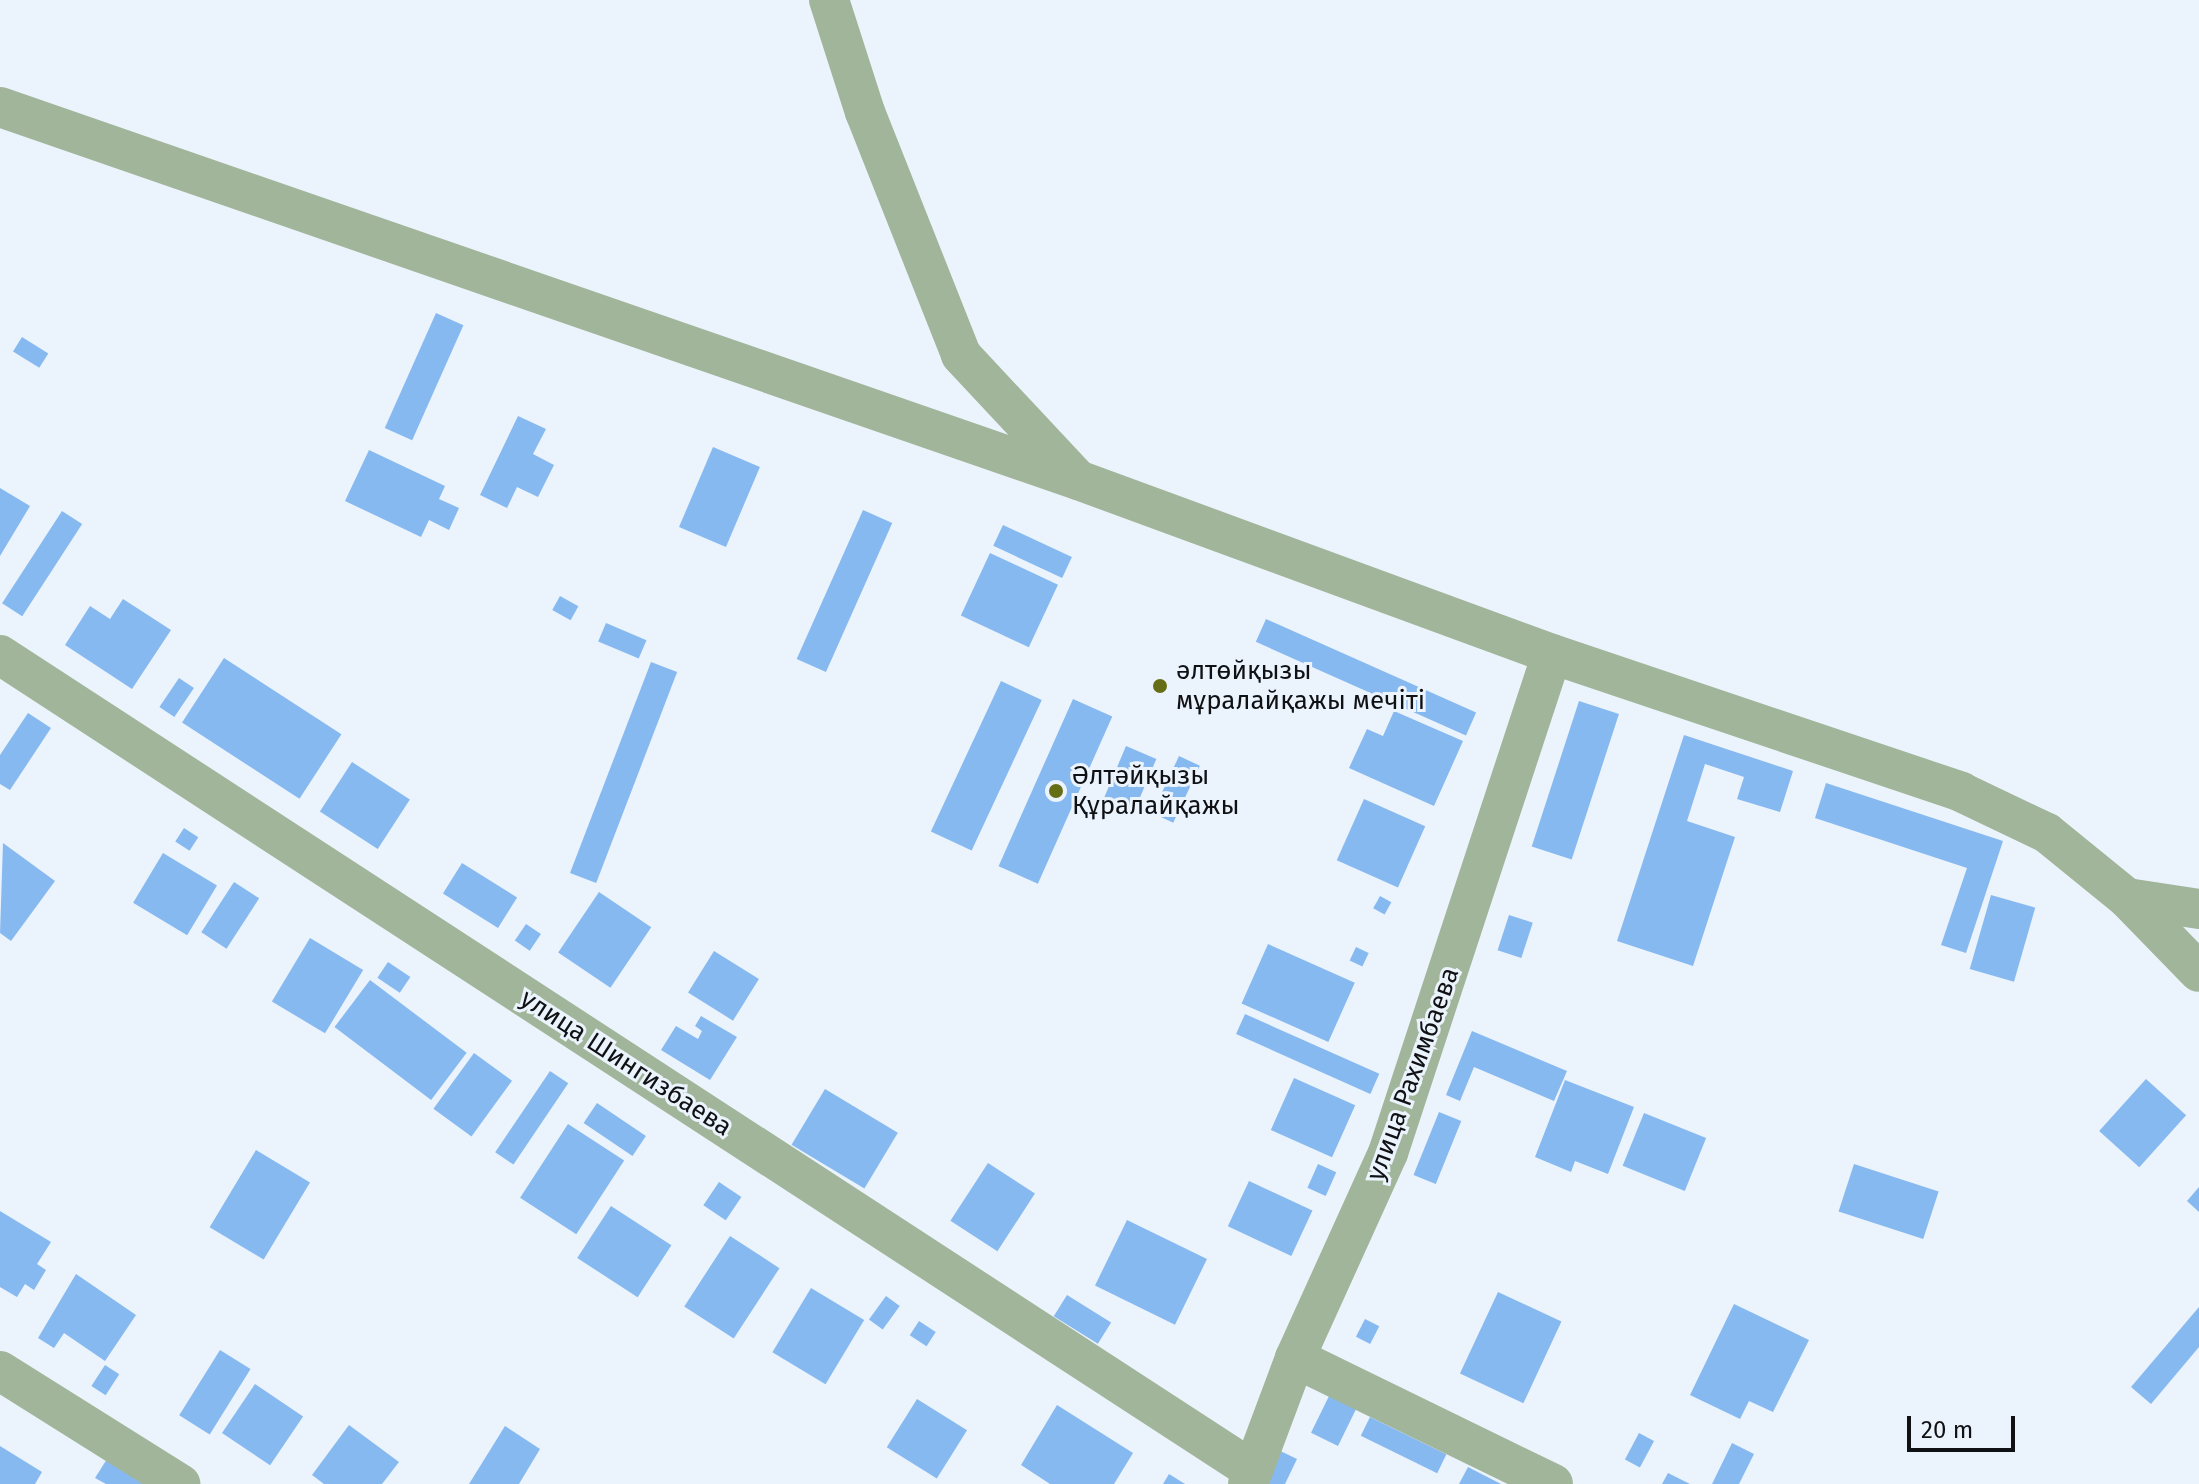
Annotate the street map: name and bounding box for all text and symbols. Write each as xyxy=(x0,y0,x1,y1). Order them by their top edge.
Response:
place label: әлтөйқызы мұралайқажы мечіті xyxy=(1176,655,1425,716)
marker: әлтөйқызы мұралайқажы мечіті xyxy=(1151,677,1169,695)
place label: Әлтәйқызы Құралайқажы xyxy=(1072,760,1239,822)
marker: Әлтәйқызы Құралайқажы xyxy=(1047,782,1065,800)
street label: улица Рахимбаева xyxy=(1360,963,1466,1185)
street label: улица Шингизбаева xyxy=(514,983,738,1143)
scale bar xyxy=(1911,1400,2019,1450)
text: 20 m xyxy=(1921,1416,1973,1444)

